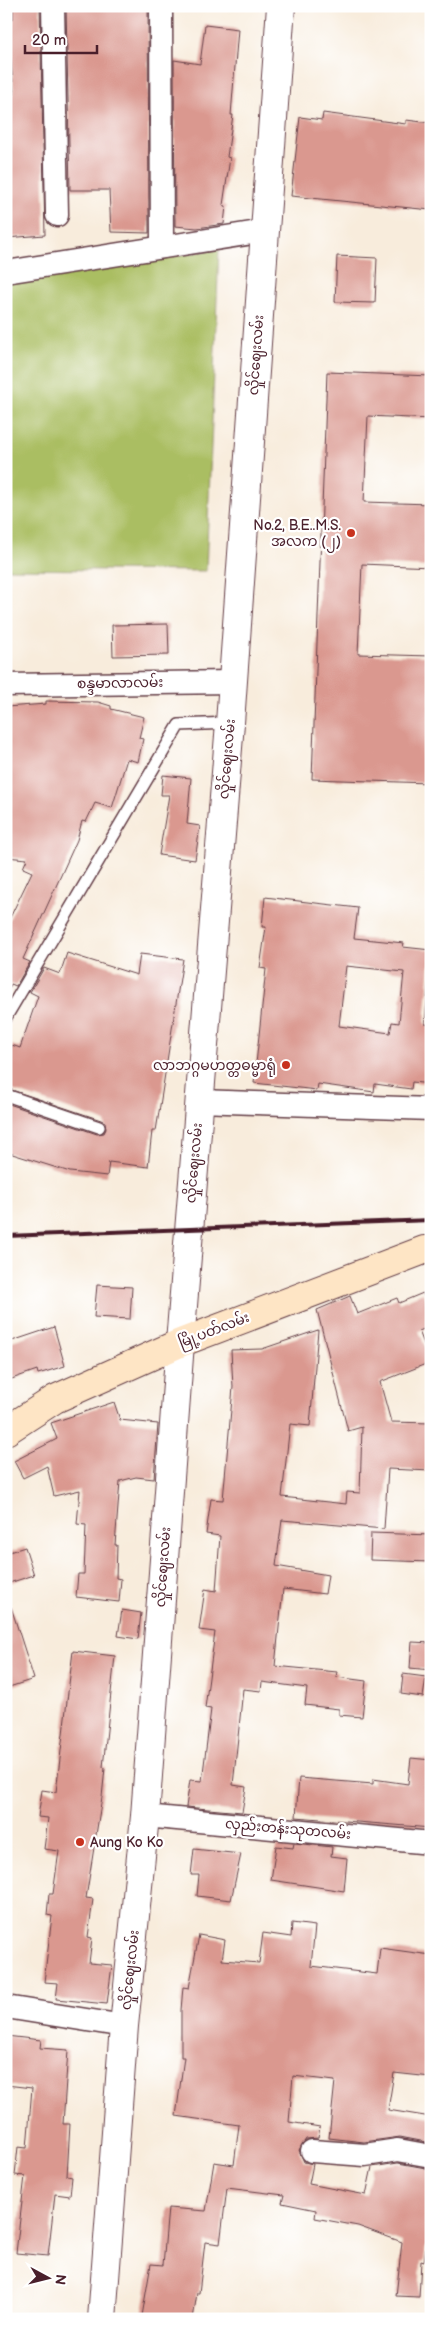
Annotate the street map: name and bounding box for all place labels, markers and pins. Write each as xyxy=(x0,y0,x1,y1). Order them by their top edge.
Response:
place label: No.2, B.E..M.S. အလက (၂) xyxy=(253,517,341,553)
marker: No.2, B.E..M.S. အလက (၂) xyxy=(345,527,357,539)
place label: လာဘဂ္ဂမဟတ္တဓမ္မာရုံ xyxy=(153,1057,276,1078)
marker: လာဘဂ္ဂမဟတ္တဓမ္မာရုံ xyxy=(280,1059,292,1071)
place label: Aung Ko Ko xyxy=(90,1834,163,1851)
marker: Aung Ko Ko xyxy=(74,1836,86,1848)

